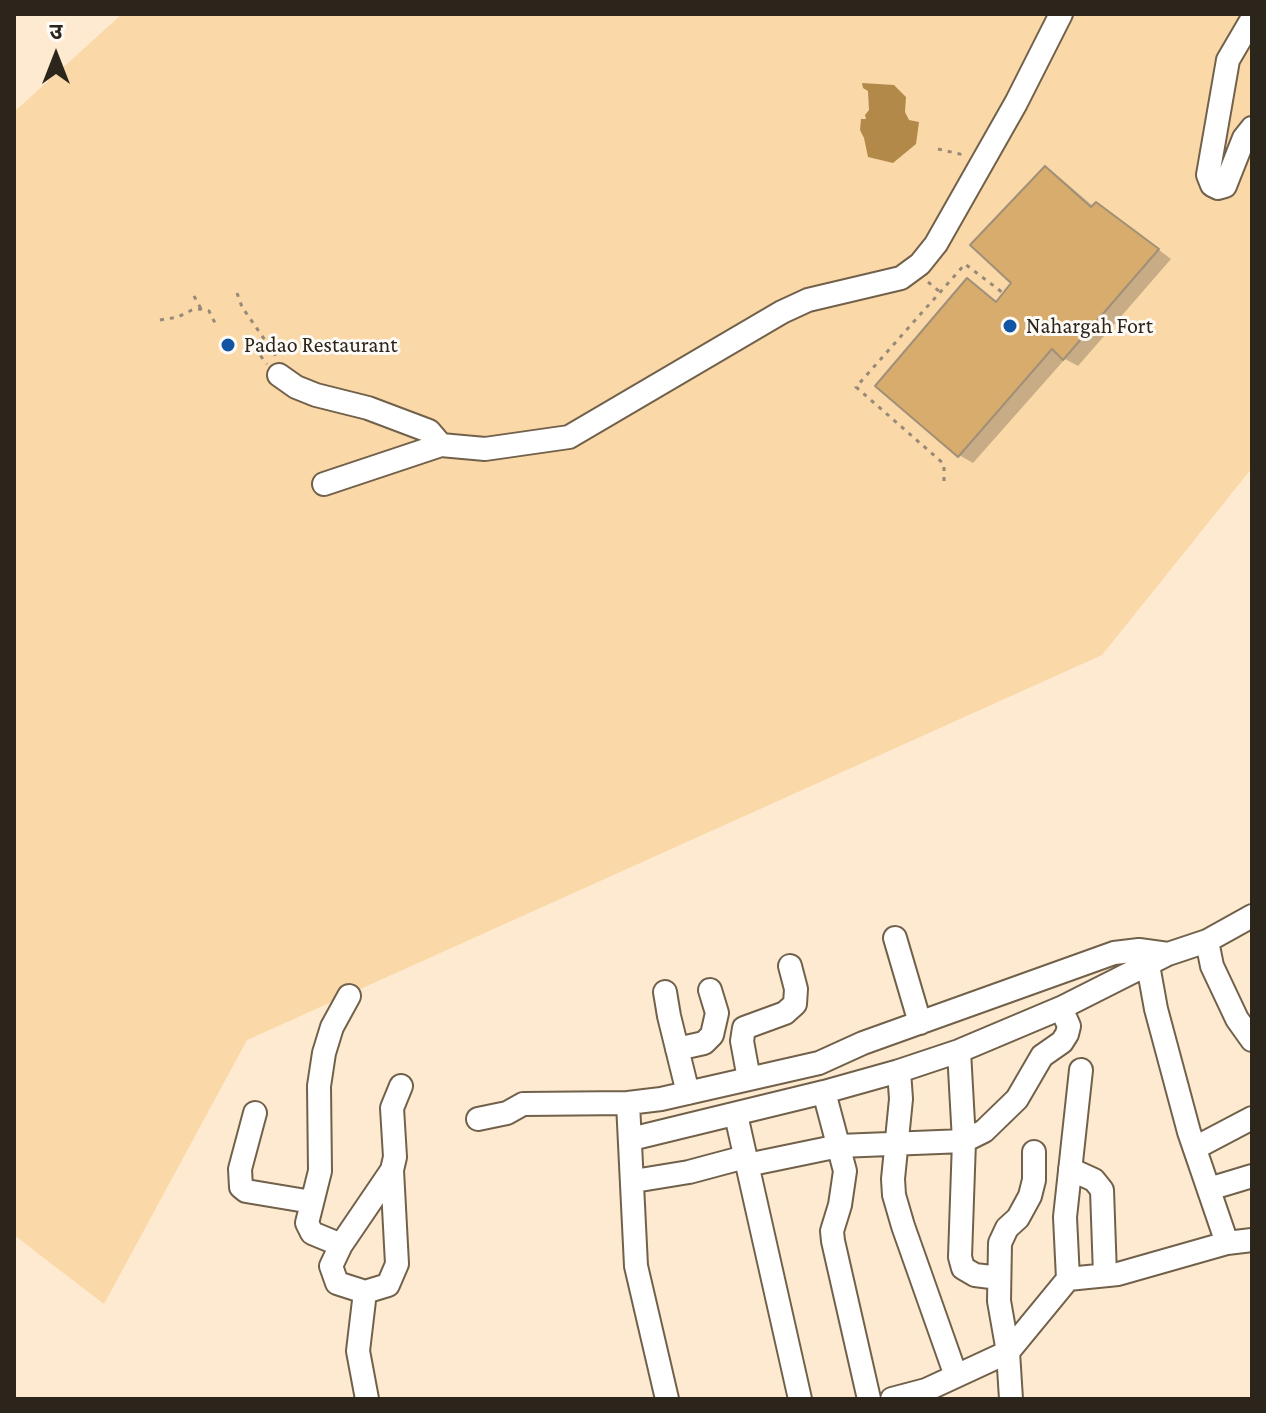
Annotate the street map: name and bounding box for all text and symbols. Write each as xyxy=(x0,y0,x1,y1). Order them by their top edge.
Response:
north arrow xyxy=(16,16,96,96)
text: उ xyxy=(50,19,62,44)
place label: Nahargah Fort xyxy=(1026,313,1153,339)
marker: Nahargah Fort xyxy=(1001,317,1019,335)
place label: Padao Restaurant xyxy=(244,332,398,358)
marker: Padao Restaurant xyxy=(219,336,237,354)

